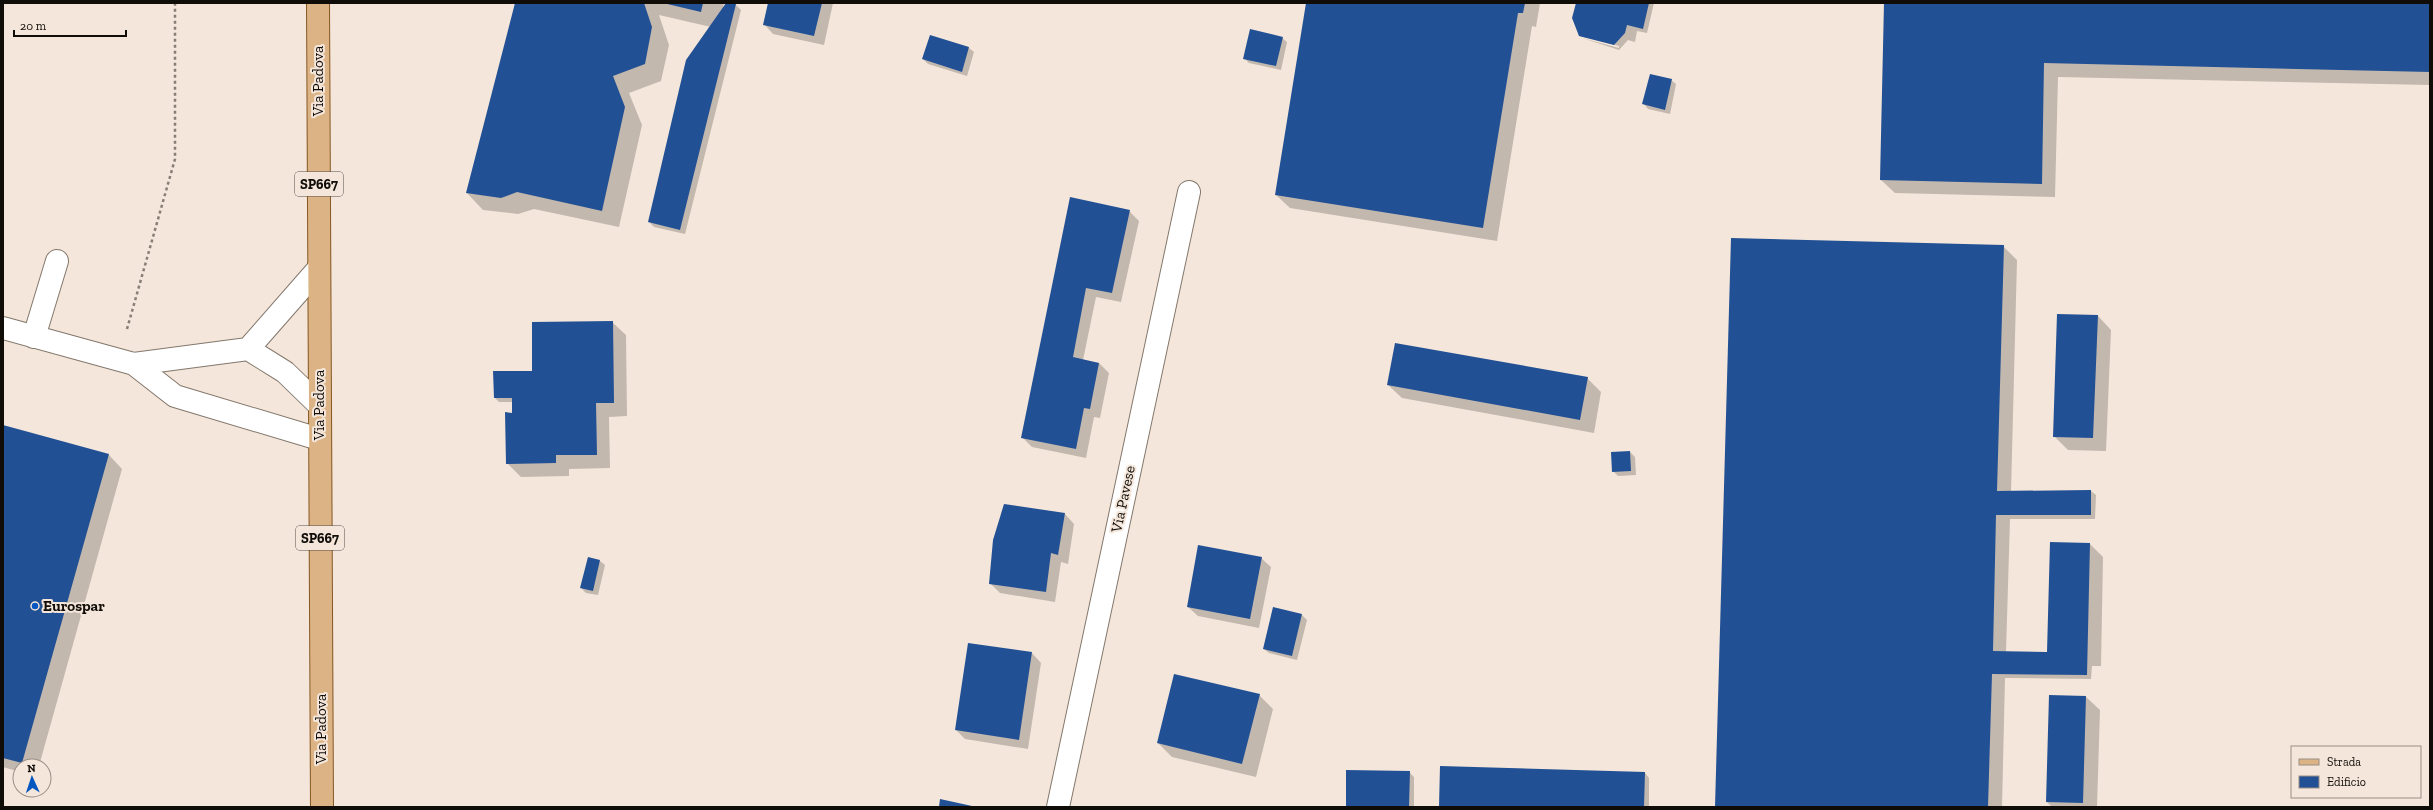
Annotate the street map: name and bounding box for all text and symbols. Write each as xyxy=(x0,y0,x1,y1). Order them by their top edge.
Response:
scale bar xyxy=(14,12,126,38)
text: 20 m xyxy=(20,19,47,33)
street label: Via Padova xyxy=(309,46,327,117)
road number: SP667 xyxy=(295,172,343,196)
street label: Via Padova xyxy=(310,370,328,441)
street label: Via Pavese xyxy=(1107,464,1139,535)
road number: SP667 xyxy=(296,526,344,550)
place label: Eurospar xyxy=(43,597,105,615)
marker: Eurospar xyxy=(30,601,40,611)
street label: Via Padova xyxy=(312,694,330,765)
legend xyxy=(2291,746,2421,798)
text: Strada xyxy=(2327,755,2361,769)
north arrow xyxy=(12,758,52,798)
text: N xyxy=(27,762,37,775)
text: Edificio xyxy=(2327,775,2366,789)

